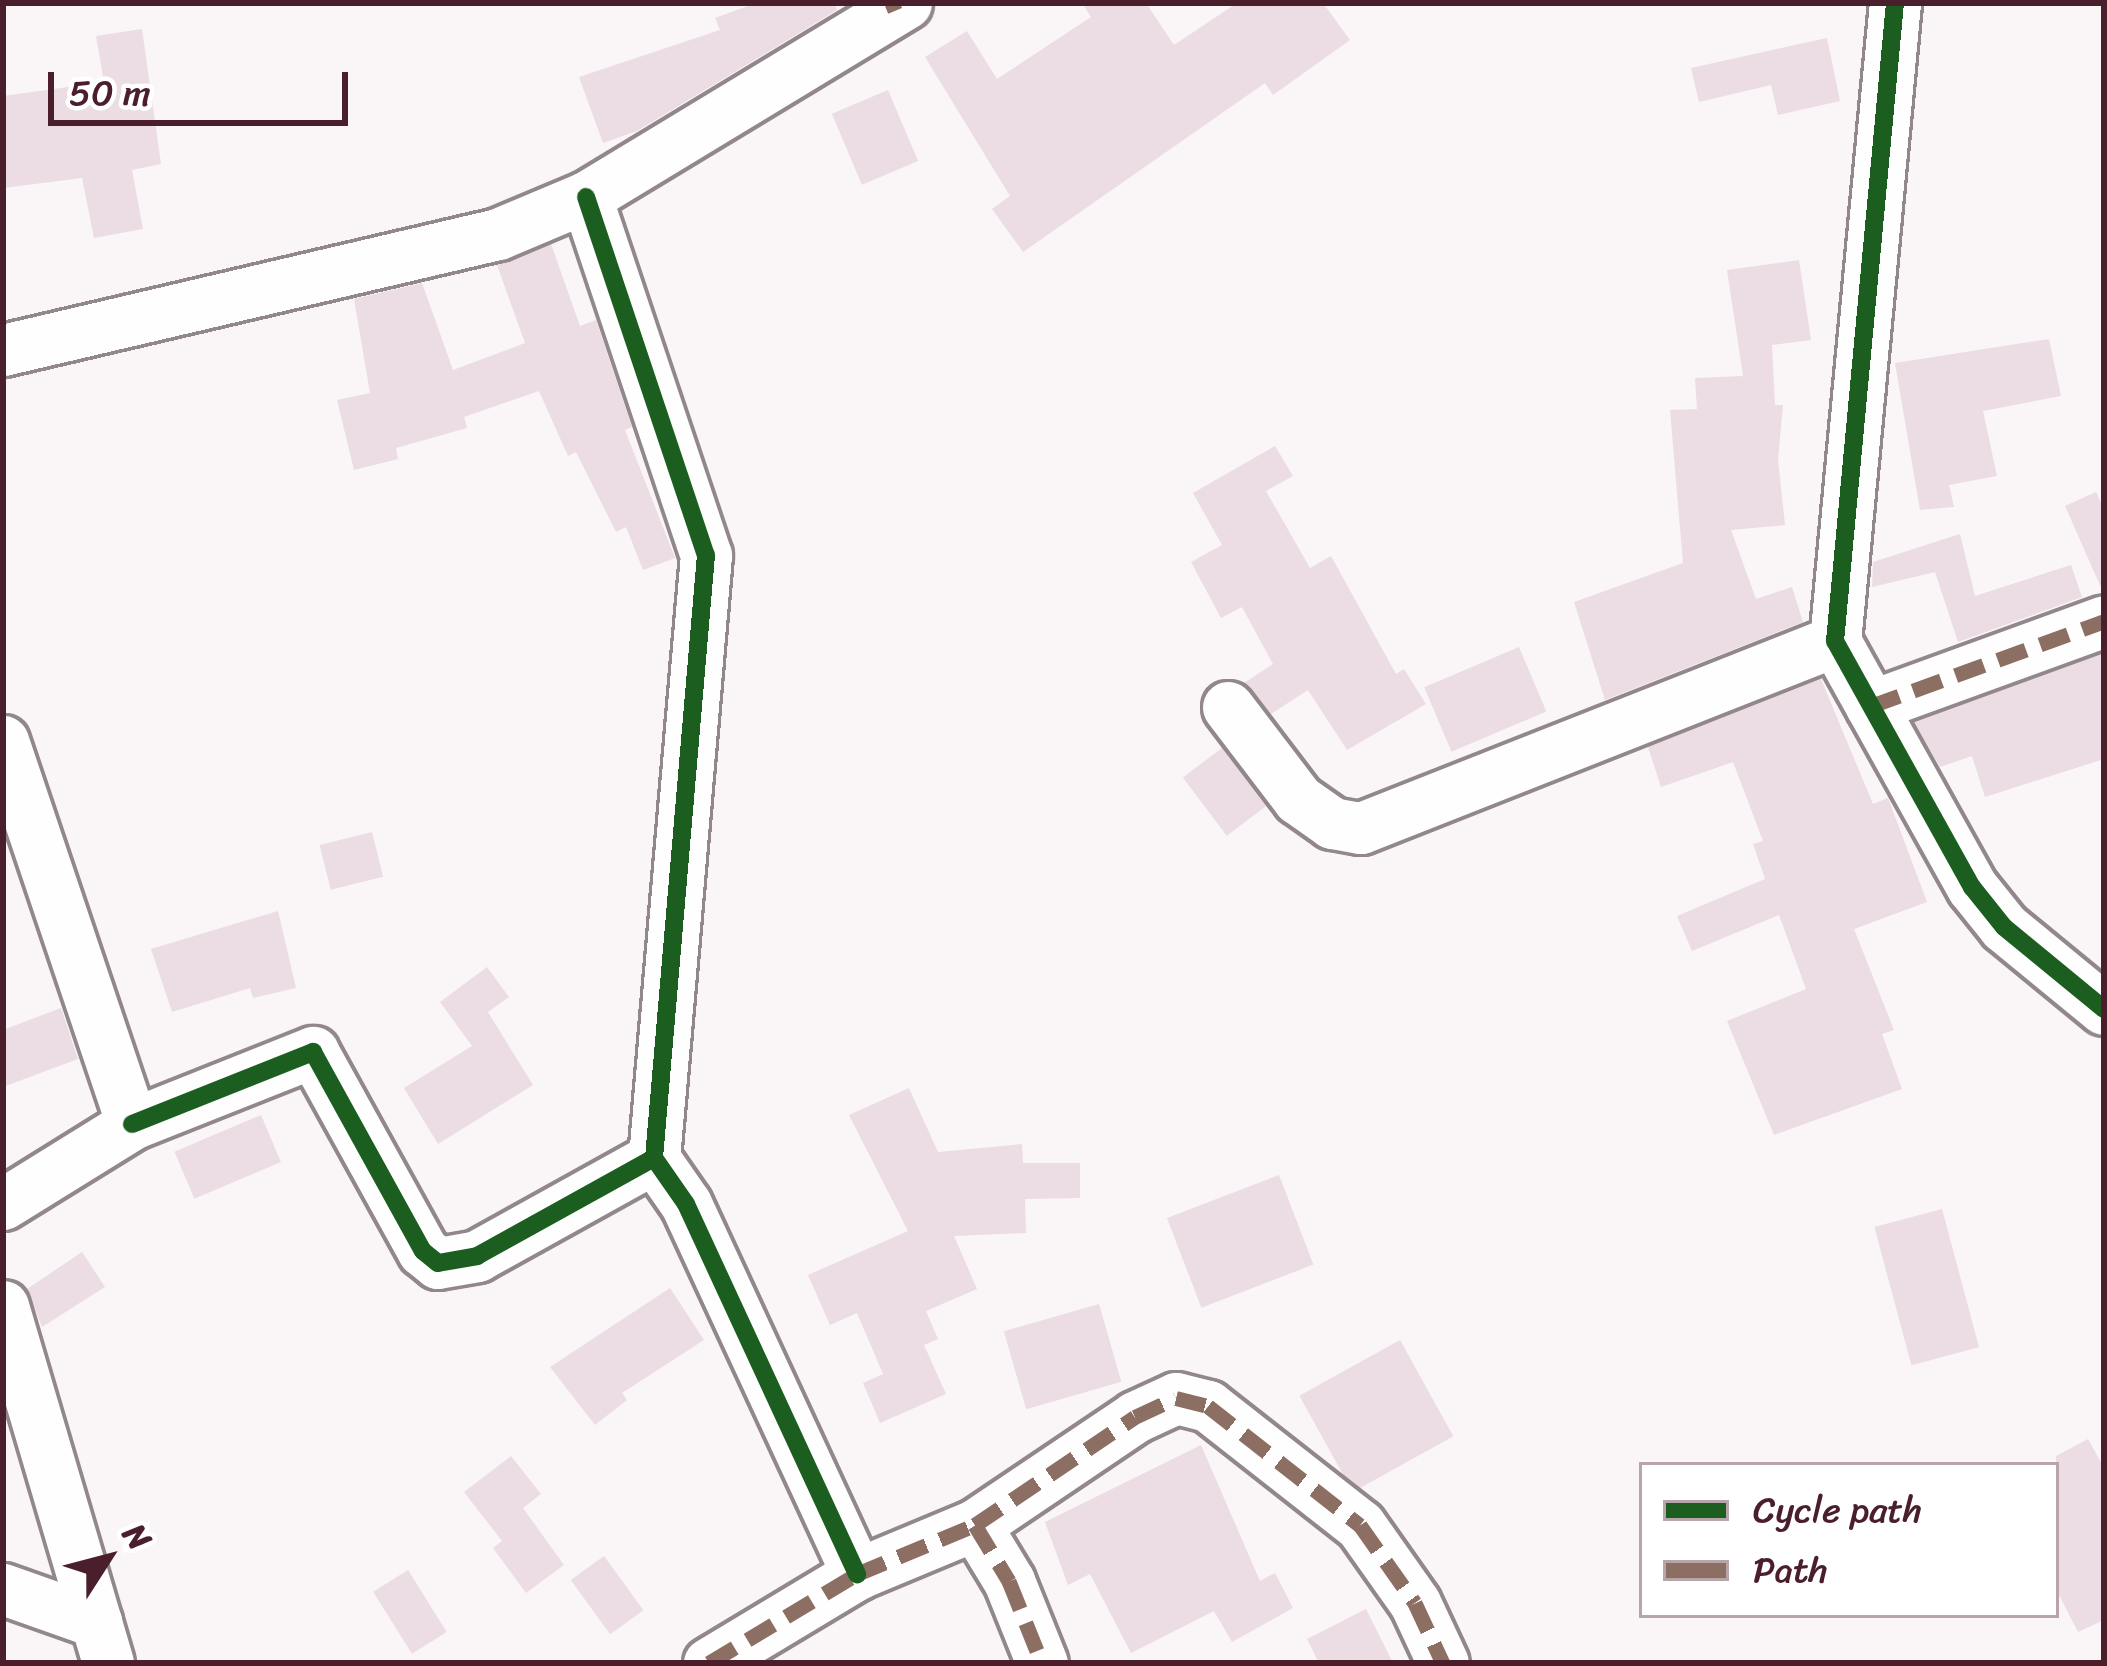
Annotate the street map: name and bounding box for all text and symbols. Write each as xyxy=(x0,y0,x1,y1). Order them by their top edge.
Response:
scale bar xyxy=(54,48,354,122)
text: 50 m xyxy=(69,61,151,125)
legend xyxy=(1639,1462,2059,1618)
text: Cycle path xyxy=(1753,1478,1922,1542)
north arrow xyxy=(48,1498,168,1618)
text: N xyxy=(107,1511,167,1563)
text: Path xyxy=(1753,1538,1828,1602)

